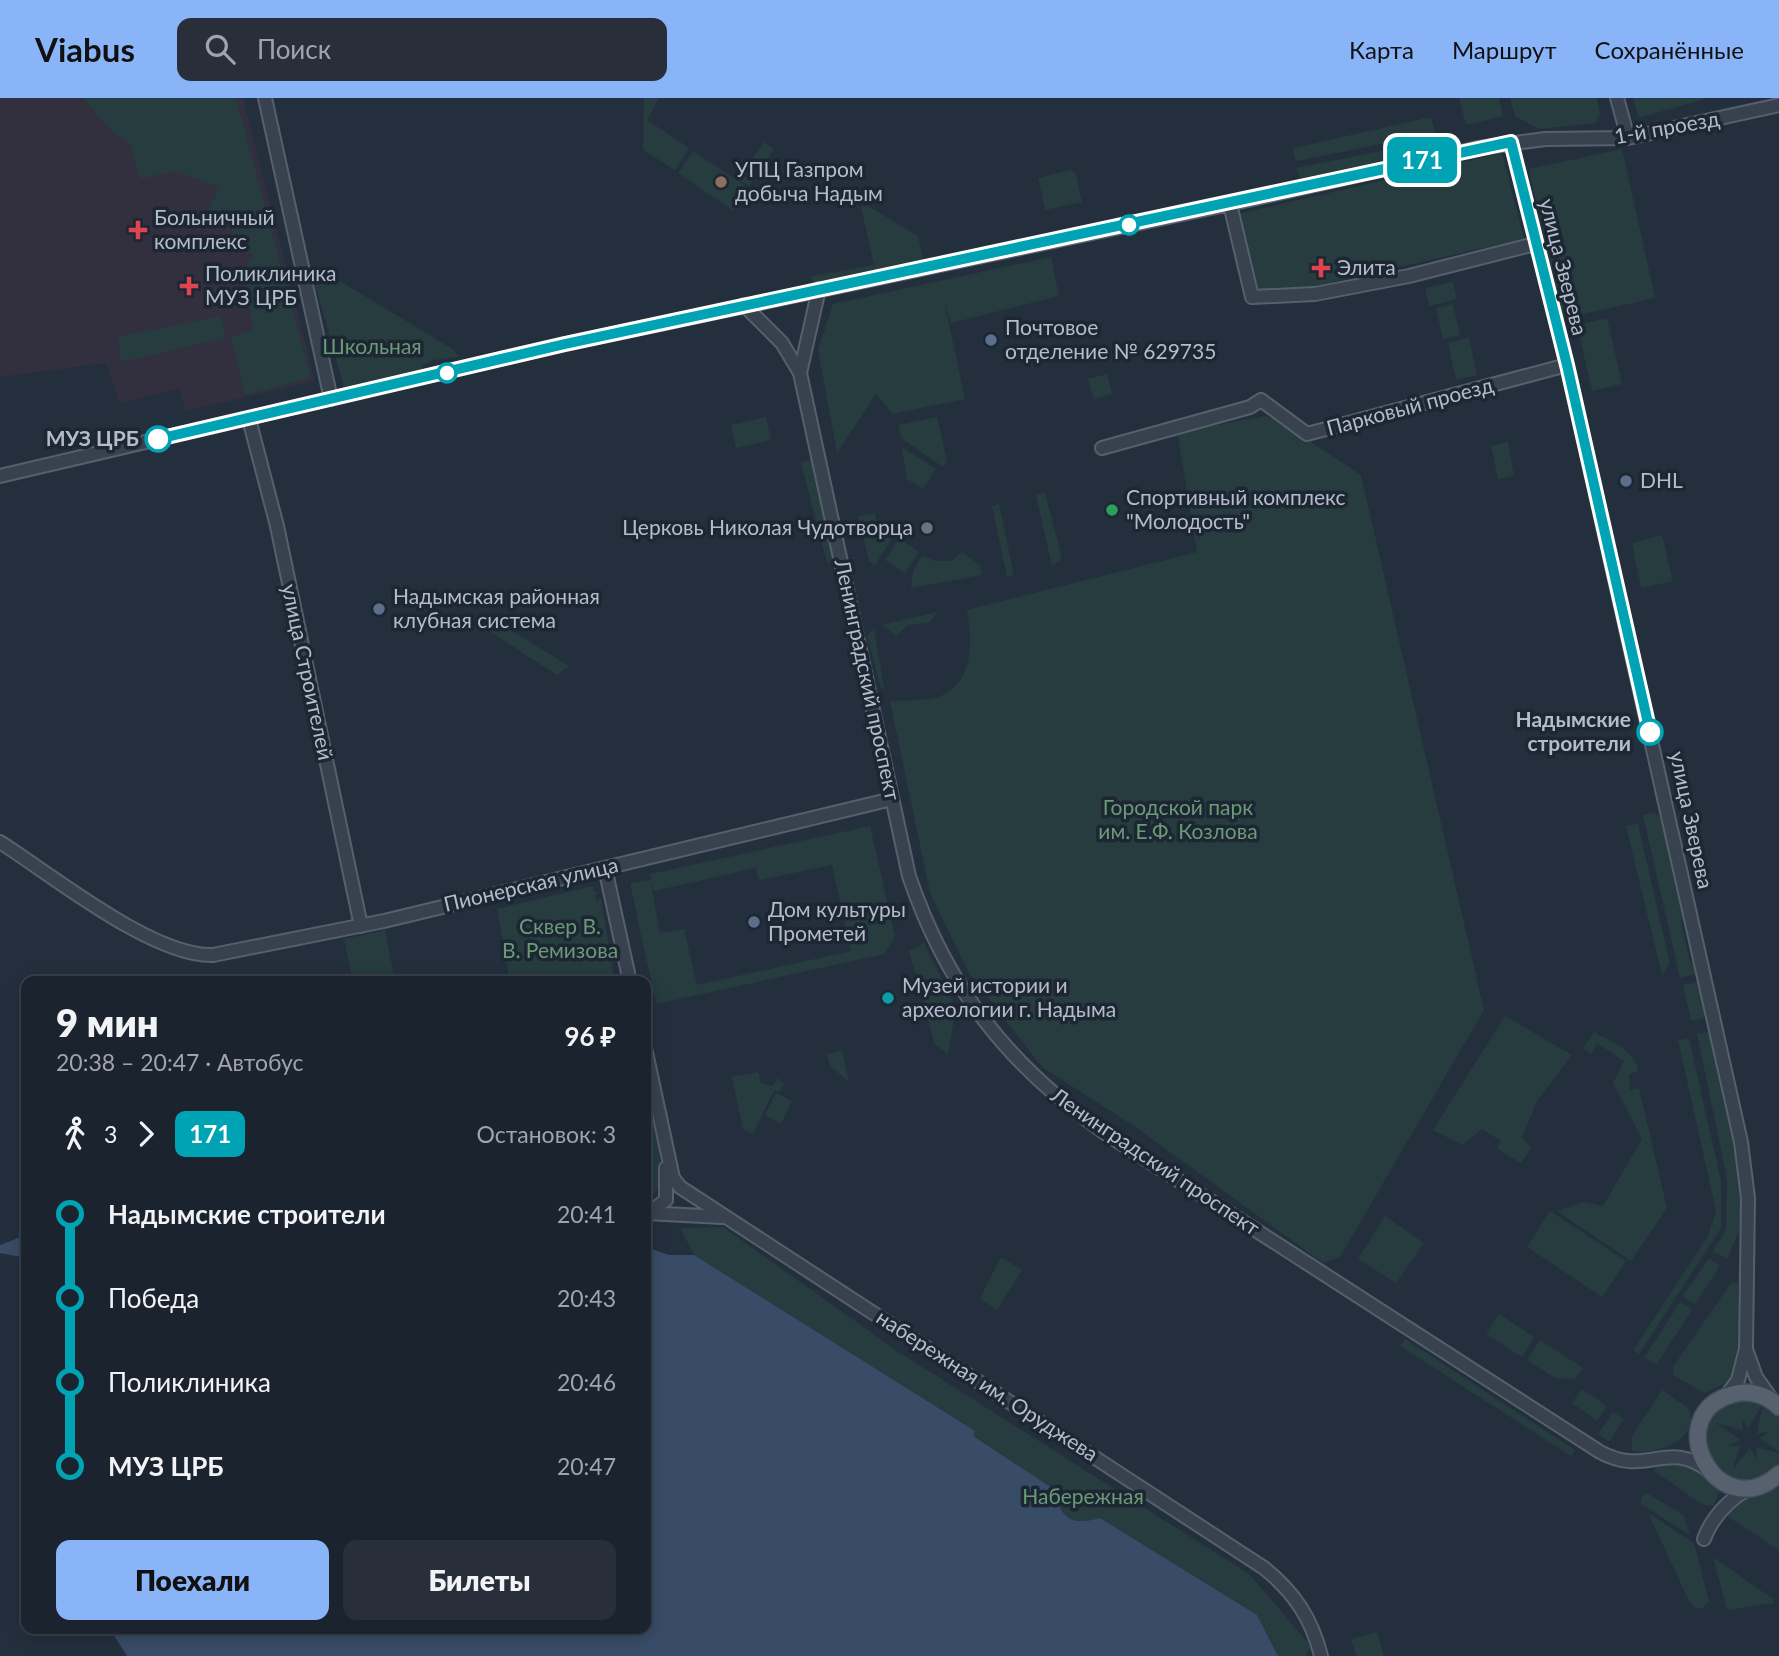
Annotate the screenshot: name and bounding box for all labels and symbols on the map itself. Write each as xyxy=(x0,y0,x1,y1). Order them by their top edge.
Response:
street label: 1-й проезд xyxy=(1612,105,1721,148)
line badge: 171 xyxy=(1382,137,1462,183)
place label: УПЦ Газпром добыча Надым xyxy=(735,156,883,205)
marker: УПЦ Газпром добыча Надым xyxy=(713,174,729,190)
street label: улица Зверева xyxy=(1535,196,1593,337)
place label: Больничный комплекс xyxy=(154,204,275,253)
unlabelled marker xyxy=(1119,215,1139,235)
marker: Больничный комплекс xyxy=(128,220,148,240)
place label: Элита xyxy=(1337,254,1396,279)
marker: Элита xyxy=(1311,258,1331,278)
place label: Поликлиника МУЗ ЦРБ xyxy=(205,260,337,309)
marker: Поликлиника МУЗ ЦРБ xyxy=(179,276,199,296)
place label: Почтовое отделение № 629735 xyxy=(1005,314,1216,363)
marker: Почтовое отделение № 629735 xyxy=(983,332,999,348)
park label: Школьная xyxy=(322,333,422,358)
unlabelled marker xyxy=(437,363,457,383)
street label: Парковый проезд xyxy=(1323,371,1496,440)
place label: МУЗ ЦРБ xyxy=(46,425,139,450)
marker: МУЗ ЦРБ xyxy=(145,426,171,452)
place label: DHL xyxy=(1640,467,1683,492)
marker: DHL xyxy=(1618,473,1634,489)
place label: Спортивный комплекс "Молодость" xyxy=(1126,484,1346,533)
marker: Спортивный комплекс "Молодость" xyxy=(1104,502,1120,518)
place label: Церковь Николая Чудотворца xyxy=(622,514,913,539)
marker: Церковь Николая Чудотворца xyxy=(919,520,935,536)
street label: Ленинградский проспект xyxy=(830,556,906,803)
street label: улица Строителей xyxy=(278,581,339,762)
place label: Надымская районная клубная система xyxy=(393,583,600,632)
marker: Надымская районная клубная система xyxy=(371,601,387,617)
place label: Надымские строители xyxy=(1516,706,1631,755)
marker: Надымские строители xyxy=(1637,719,1663,745)
street label: улица Зверева xyxy=(1666,749,1719,891)
park label: Городской парк им. Е.Ф. Козлова xyxy=(1098,794,1258,843)
street label: Пионерская улица xyxy=(441,851,620,916)
place label: Дом культуры Прометей xyxy=(768,896,906,945)
park label: Сквер В. В. Ремизова xyxy=(502,913,618,962)
marker: Дом культуры Прометей xyxy=(746,914,762,930)
place label: Музей истории и археологии г. Надыма xyxy=(902,972,1116,1021)
marker: Музей истории и археологии г. Надыма xyxy=(880,990,896,1006)
street label: Ленинградский проспект xyxy=(1046,1081,1265,1240)
street label: набережная им. Оруджева xyxy=(872,1304,1103,1466)
park label: Набережная xyxy=(1022,1483,1144,1508)

